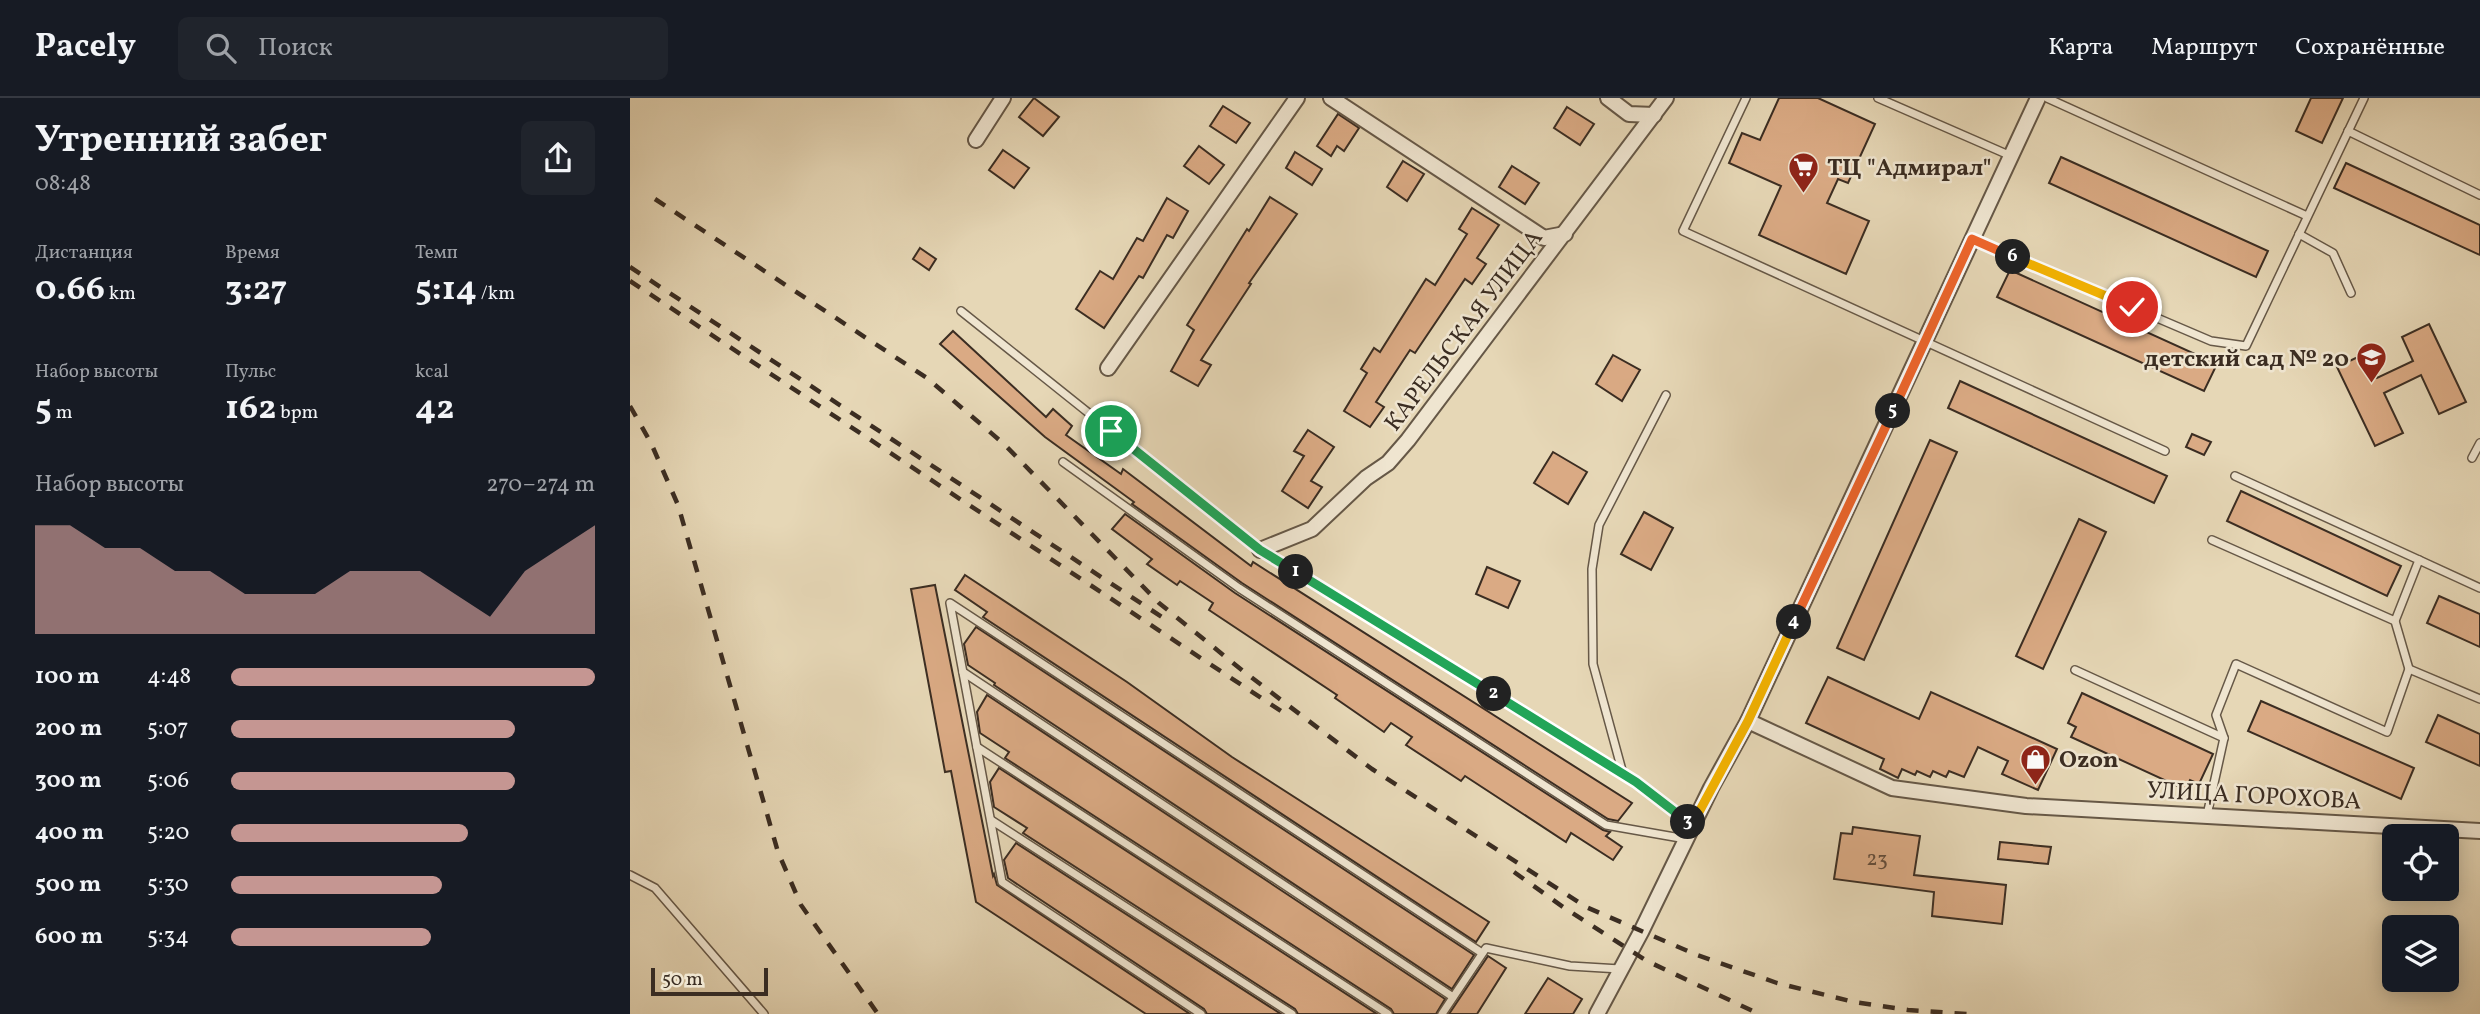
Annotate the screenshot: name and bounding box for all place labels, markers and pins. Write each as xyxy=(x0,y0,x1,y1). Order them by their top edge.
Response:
supermarket icon: ТЦ "Адмирал" xyxy=(1787,150,1821,194)
place label: ТЦ "Адмирал" xyxy=(1827,152,1992,186)
pin: 6 xyxy=(1996,240,2030,274)
pin xyxy=(2102,277,2162,337)
school or university icon: детский сад № 20 xyxy=(2355,341,2389,385)
place label: детский сад № 20 xyxy=(2144,343,2349,377)
pin: 5 xyxy=(1876,394,1910,428)
pin xyxy=(1081,401,1141,461)
pin: 1 xyxy=(1278,554,1314,589)
pin: 4 xyxy=(1776,604,1812,640)
pin: 2 xyxy=(1476,676,1512,712)
shop icon: Ozon xyxy=(2019,742,2053,786)
place label: Ozon xyxy=(2059,744,2119,778)
pin: 3 xyxy=(1670,804,1706,840)

